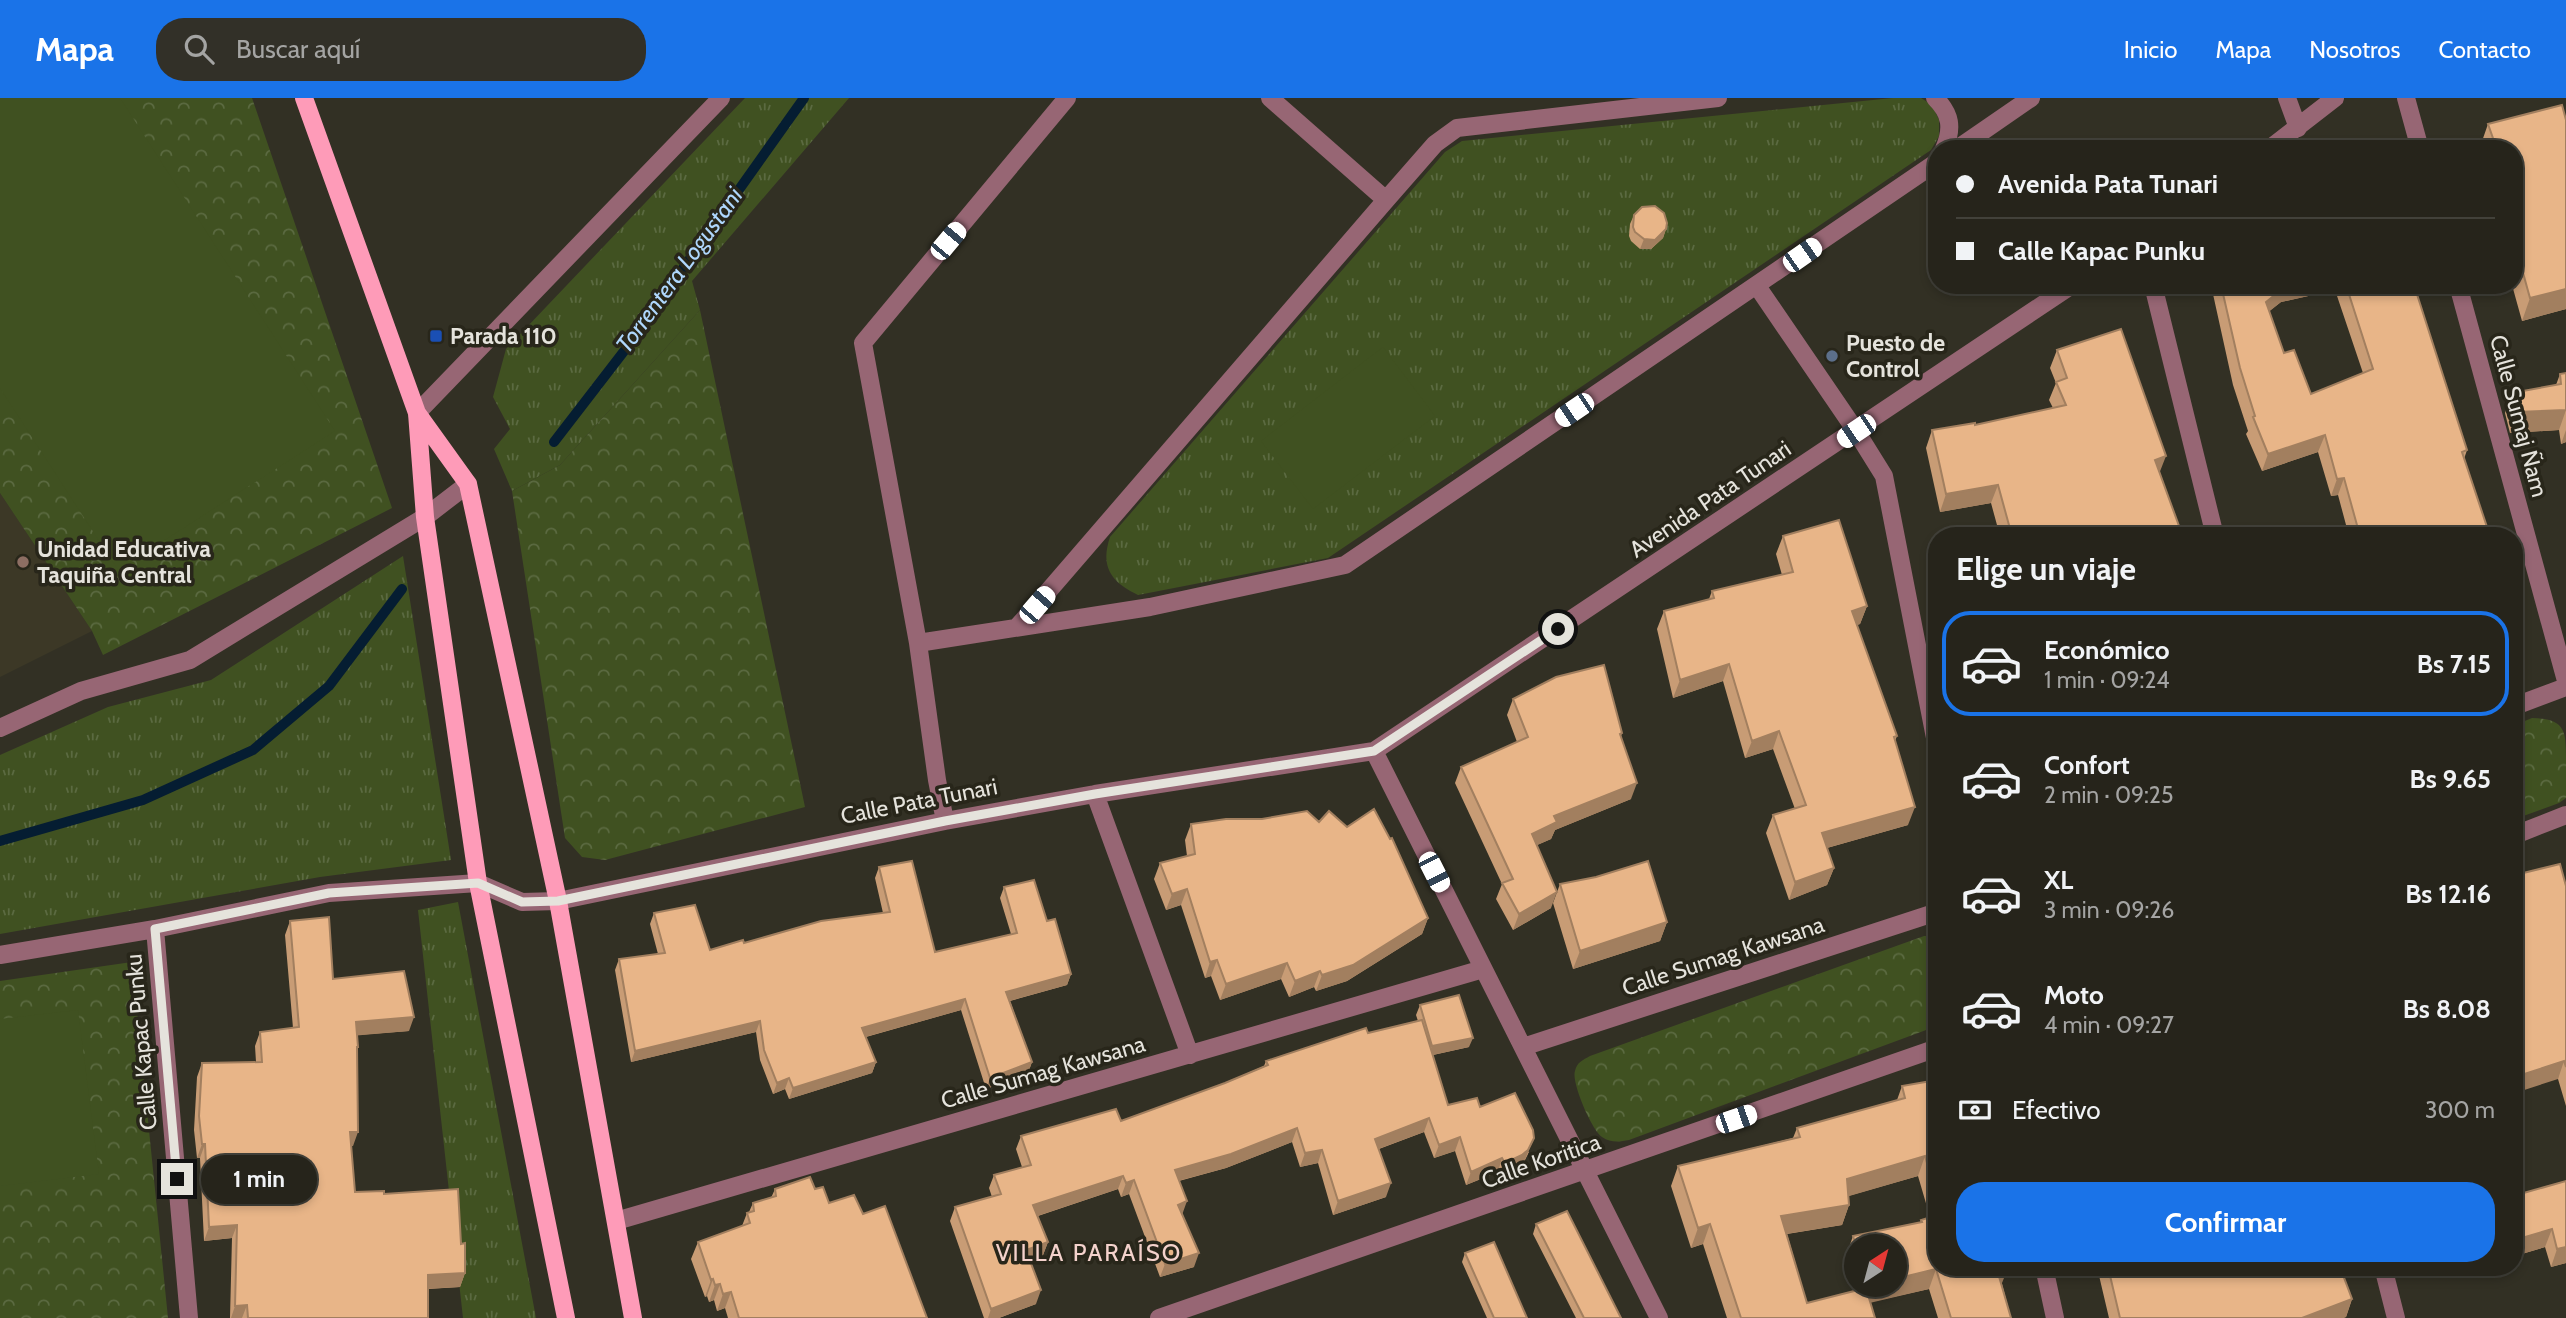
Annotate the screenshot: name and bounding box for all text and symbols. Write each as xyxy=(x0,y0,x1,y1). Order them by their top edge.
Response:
search box xyxy=(156,18,646,81)
text: Mapa xyxy=(35,29,114,69)
icon: search xyxy=(180,30,218,68)
text: Buscar aquí xyxy=(236,33,360,65)
text: Inicio xyxy=(2124,35,2177,64)
text: Mapa xyxy=(2215,35,2271,64)
text: Nosotros xyxy=(2309,35,2400,64)
text: Contacto xyxy=(2438,35,2531,64)
text: Avenida Pata Tunari xyxy=(1998,168,2218,200)
water label: Torrentera Logustani xyxy=(609,181,749,358)
car xyxy=(927,218,970,264)
car xyxy=(1779,234,1826,276)
text: Calle Kapac Punku xyxy=(1998,235,2205,267)
place label: Parada 110 xyxy=(450,322,557,350)
marker: Parada 110 xyxy=(428,328,444,344)
place label: Puesto de Control xyxy=(1846,329,1945,383)
street label: Calle Sumaj Ñam xyxy=(2484,332,2554,500)
marker: Puesto de Control xyxy=(1824,348,1840,364)
car xyxy=(1551,390,1598,430)
car xyxy=(1833,411,1880,451)
street label: Avenida Pata Tunari xyxy=(1624,435,1796,563)
place label: Unidad Educativa Taquiña Central xyxy=(37,535,211,589)
text: Elige un viaje xyxy=(1956,549,2136,588)
marker: Unidad Educativa Taquiña Central xyxy=(15,554,31,570)
car xyxy=(1016,582,1059,628)
route start xyxy=(1542,613,1574,645)
icon: car xyxy=(1960,632,2023,695)
text: Económico xyxy=(2044,634,2170,666)
text: Bs 7.15 xyxy=(2417,648,2491,680)
text: 1 min · 09:24 xyxy=(2044,666,2170,694)
icon: car xyxy=(1960,747,2023,810)
text: Confort xyxy=(2044,749,2130,781)
text: Bs 9.65 xyxy=(2410,763,2491,795)
street label: Calle Pata Tunari xyxy=(838,772,1000,830)
text: 2 min · 09:25 xyxy=(2044,781,2173,809)
car xyxy=(1416,849,1453,895)
icon: car xyxy=(1960,862,2023,925)
text: XL xyxy=(2044,864,2073,896)
text: Bs 12.16 xyxy=(2405,878,2491,910)
text: 3 min · 09:26 xyxy=(2044,896,2174,924)
street label: Calle Sumag Kawsana xyxy=(1618,910,1828,1002)
street label: Calle Kapac Punku xyxy=(119,953,163,1131)
icon: car xyxy=(1960,977,2023,1040)
text: Moto xyxy=(2044,979,2104,1011)
text: Bs 8.08 xyxy=(2403,993,2491,1025)
text: 4 min · 09:27 xyxy=(2044,1011,2174,1039)
street label: Calle Sumag Kawsana xyxy=(938,1029,1148,1115)
icon: cash xyxy=(1956,1091,1994,1129)
text: Efectivo xyxy=(2012,1094,2101,1126)
text: 300 m xyxy=(2425,1096,2495,1124)
car xyxy=(1713,1102,1760,1136)
street label: Calle Koritica xyxy=(1478,1128,1604,1194)
callout: 1 min xyxy=(202,1154,317,1204)
route end xyxy=(161,1163,193,1195)
text: 1 min xyxy=(233,1165,285,1193)
button: Confirmar xyxy=(1956,1182,2495,1262)
north arrow xyxy=(1844,1234,1908,1297)
map controls xyxy=(1844,1234,1907,1297)
district label: VILLA PARAÍSO xyxy=(996,1238,1182,1267)

